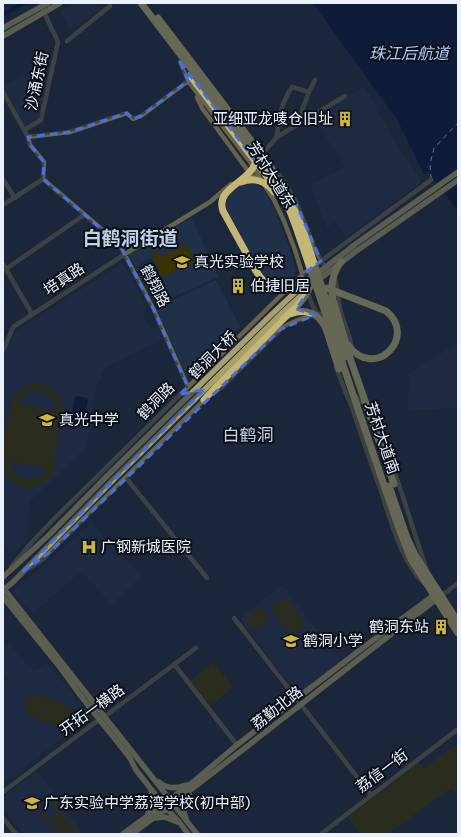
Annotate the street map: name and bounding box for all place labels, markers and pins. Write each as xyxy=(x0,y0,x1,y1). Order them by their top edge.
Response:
place label: 亚细亚龙唛仓旧址 xyxy=(213,109,333,127)
building icon: 亚细亚龙唛仓旧址 xyxy=(336,110,354,128)
place label: 真光实验学校 xyxy=(194,252,284,270)
school or university icon: 真光实验学校 xyxy=(173,253,191,271)
place label: 伯捷旧居 xyxy=(250,276,310,294)
building icon: 伯捷旧居 xyxy=(229,277,247,295)
place label: 真光中学 xyxy=(59,410,119,428)
school or university icon: 真光中学 xyxy=(38,411,56,429)
place label: 广钢新城医院 xyxy=(101,537,191,555)
hospital icon: 广钢新城医院 xyxy=(80,538,98,556)
place label: 鹤洞东站 xyxy=(369,617,429,635)
building icon: 鹤洞东站 xyxy=(432,618,450,636)
place label: 鹤洞小学 xyxy=(303,631,363,649)
school or university icon: 鹤洞小学 xyxy=(282,632,300,650)
place label: 广东实验中学荔湾学校(初中部) xyxy=(44,793,251,811)
school or university icon: 广东实验中学荔湾学校(初中部) xyxy=(23,794,41,812)

